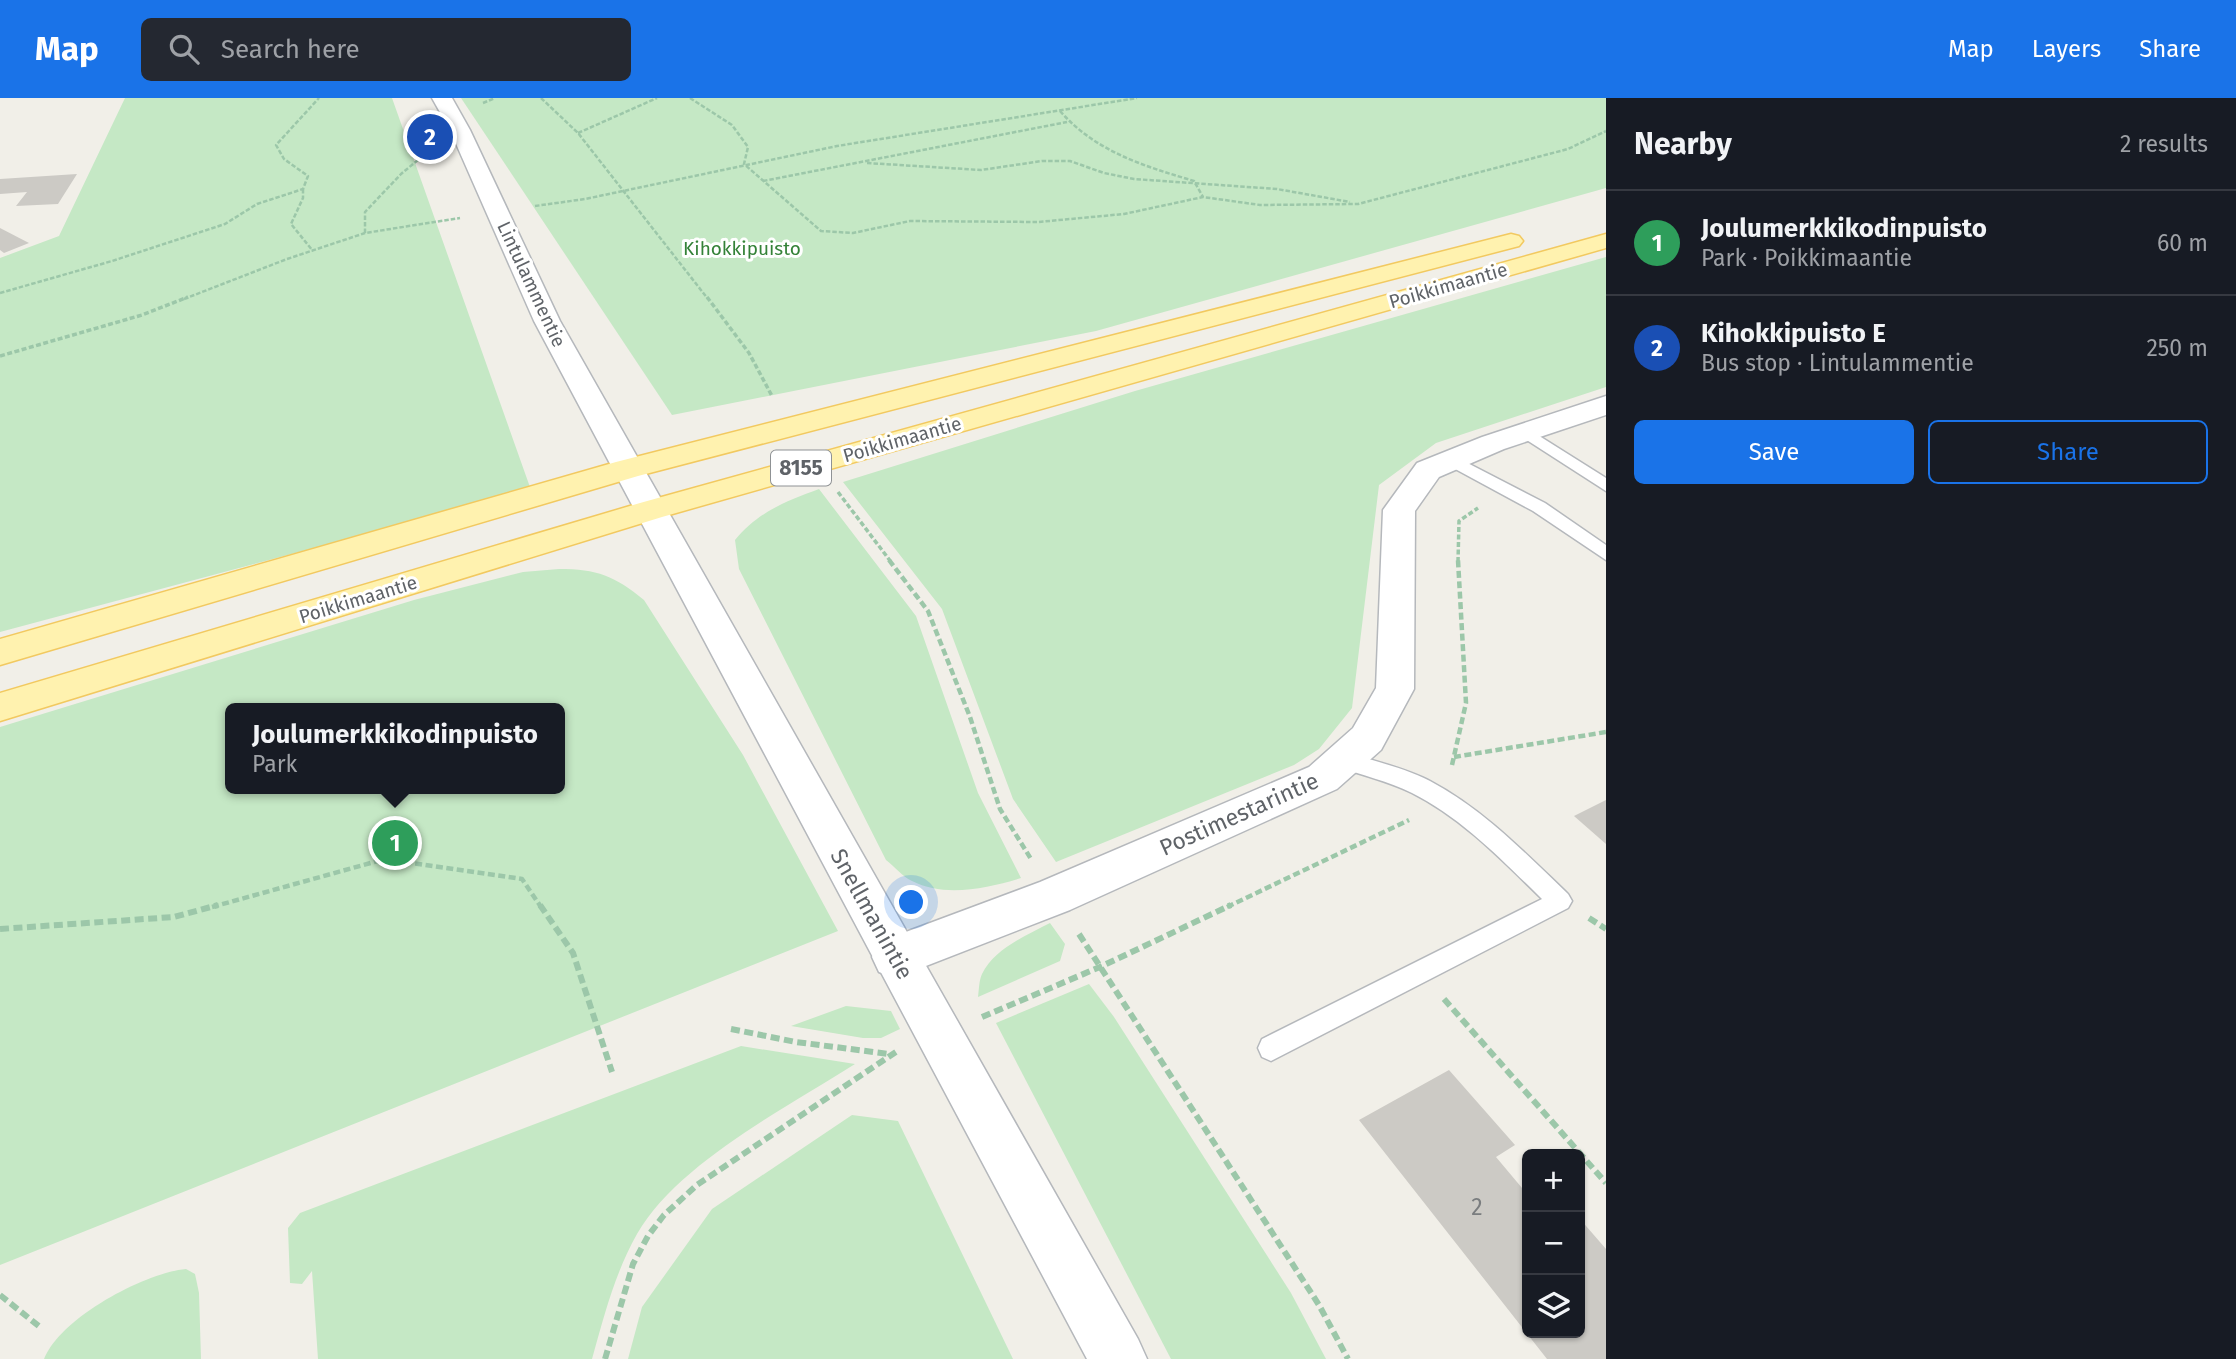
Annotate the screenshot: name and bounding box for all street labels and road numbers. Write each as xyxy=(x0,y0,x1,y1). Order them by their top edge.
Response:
street label: Lintulammentie xyxy=(492,218,571,351)
street label: Poikkimaantie xyxy=(1386,258,1510,313)
street label: Poikkimaantie xyxy=(840,412,964,467)
road number: 8155 xyxy=(771,450,831,486)
street label: Poikkimaantie xyxy=(296,571,420,628)
street label: Postimestarintie xyxy=(1155,766,1323,862)
street label: Snellmanintie xyxy=(825,844,919,984)

